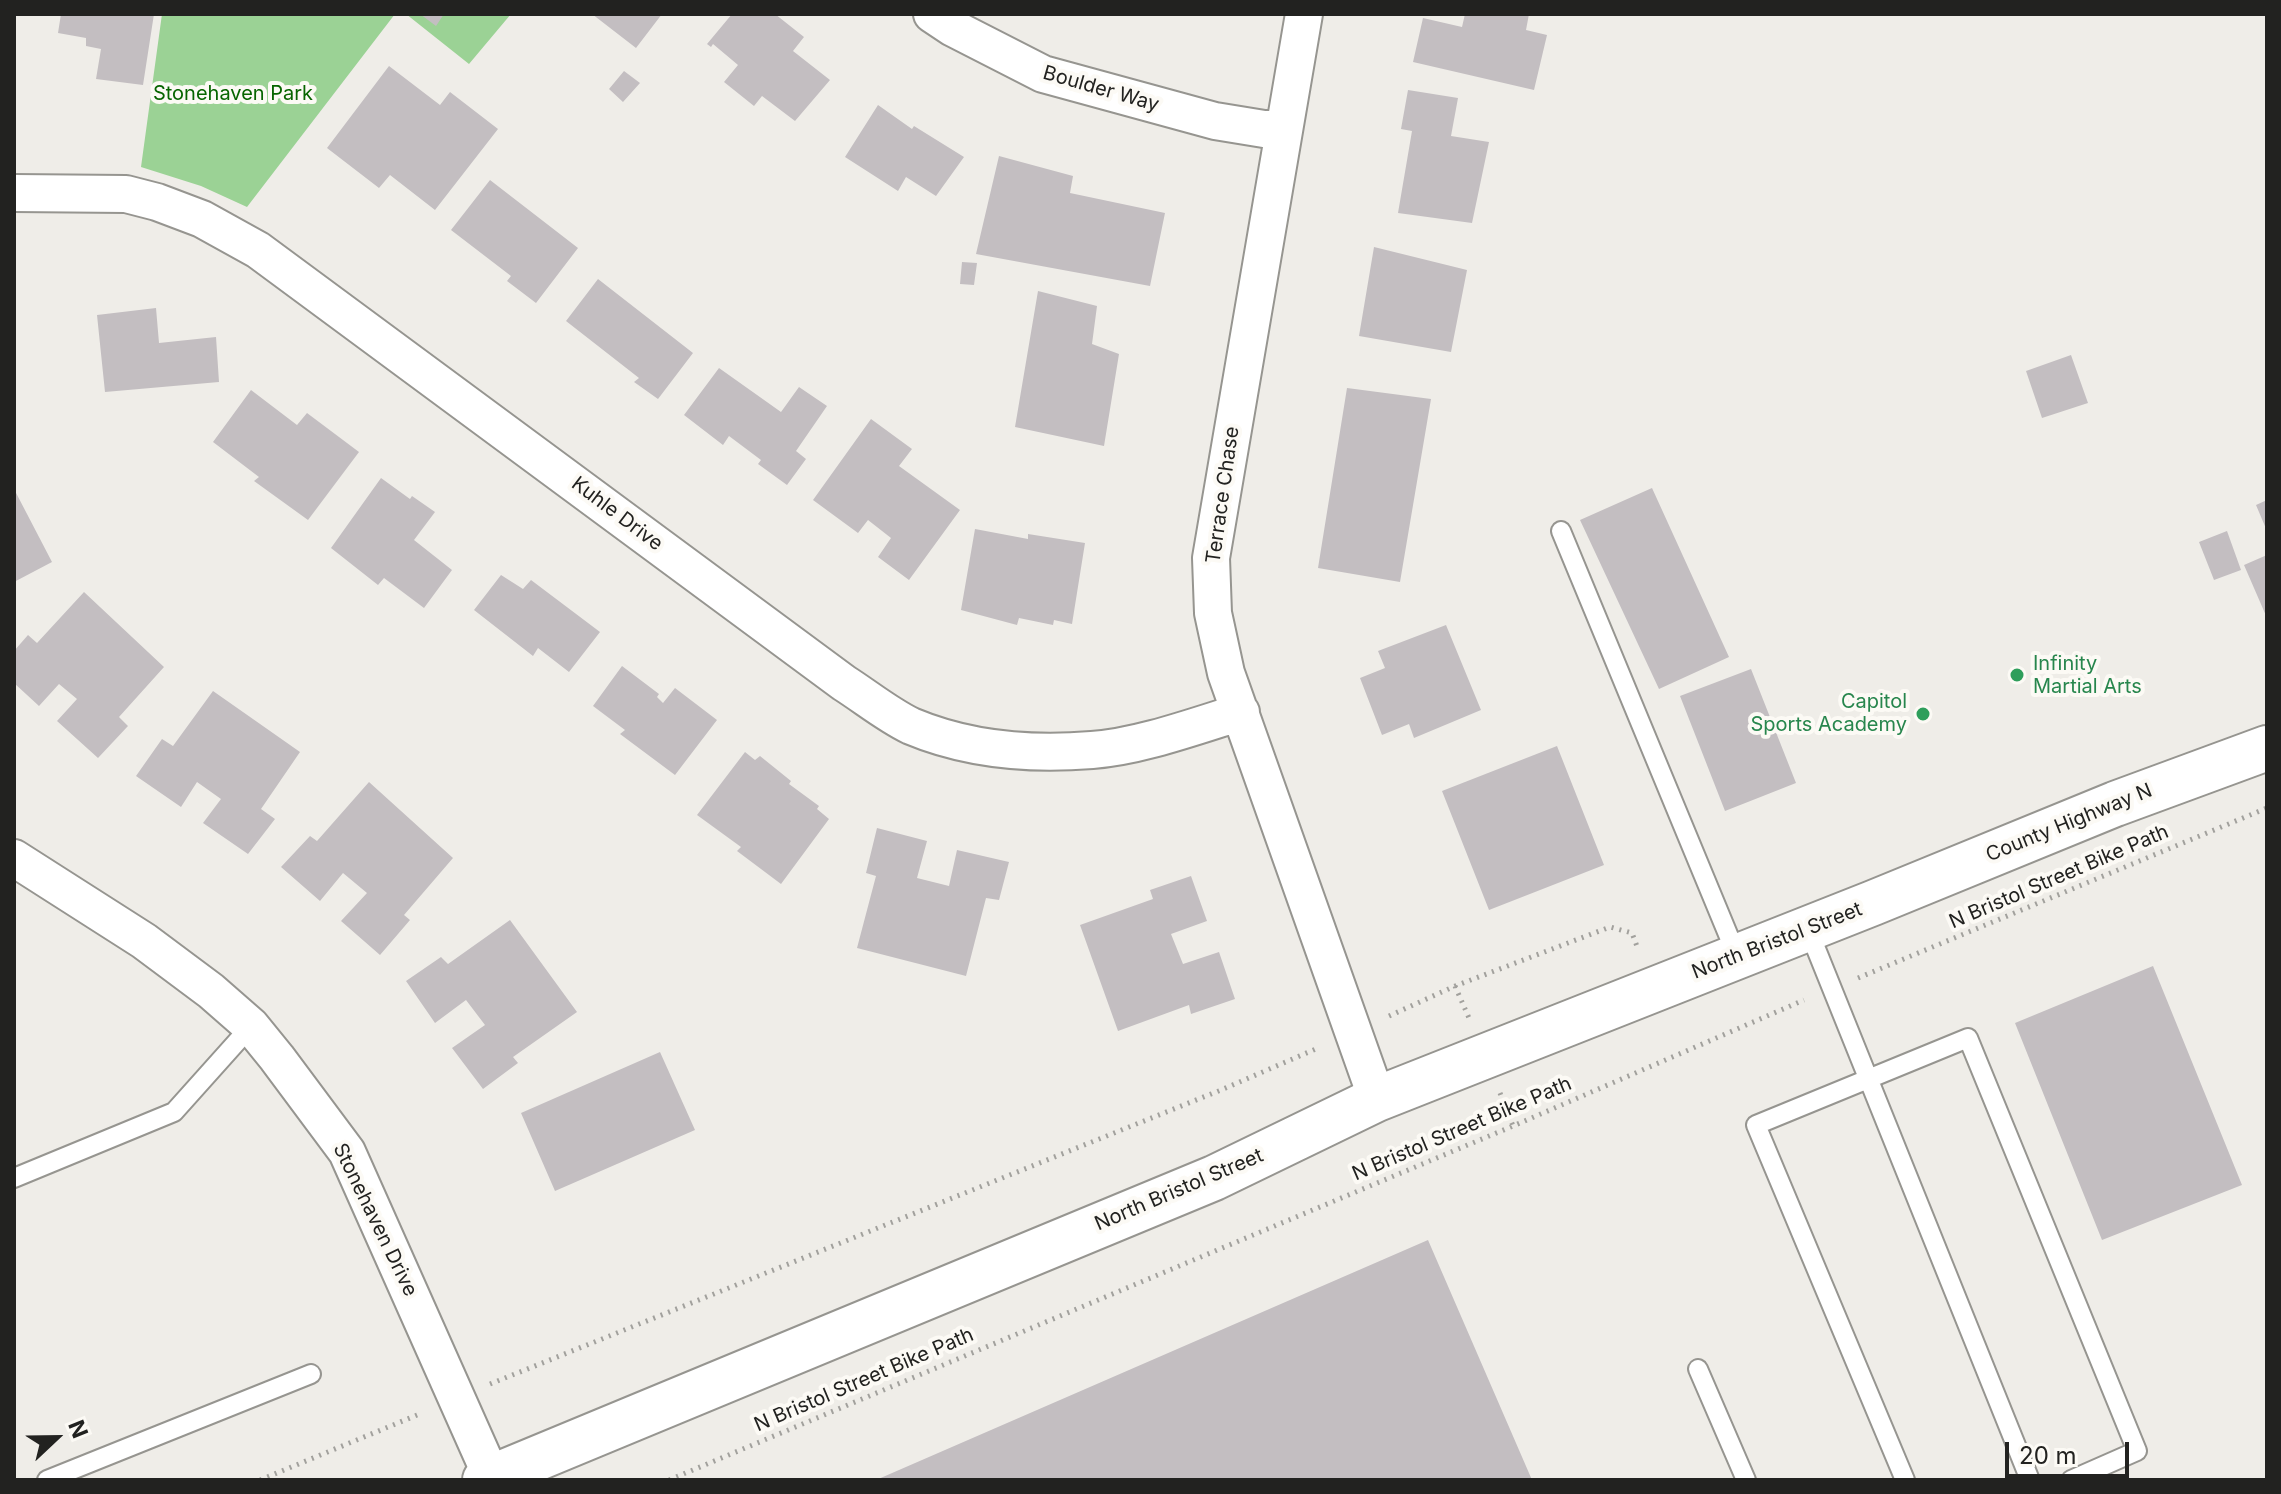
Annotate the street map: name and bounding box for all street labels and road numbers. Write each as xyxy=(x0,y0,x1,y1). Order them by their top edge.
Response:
street label: Boulder Way xyxy=(1040,61,1162,117)
street label: Terrace Chase xyxy=(1201,425,1245,565)
street label: Kuhle Drive xyxy=(567,472,667,556)
street label: County Highway N xyxy=(1982,779,2156,867)
street label: N Bristol Street Bike Path xyxy=(1946,820,2172,934)
street label: North Bristol Street xyxy=(1688,897,1866,985)
street label: N Bristol Street Bike Path xyxy=(1349,1072,1575,1186)
street label: Stonehaven Drive xyxy=(328,1140,422,1300)
street label: North Bristol Street xyxy=(1091,1144,1267,1236)
street label: N Bristol Street Bike Path xyxy=(751,1323,977,1437)

